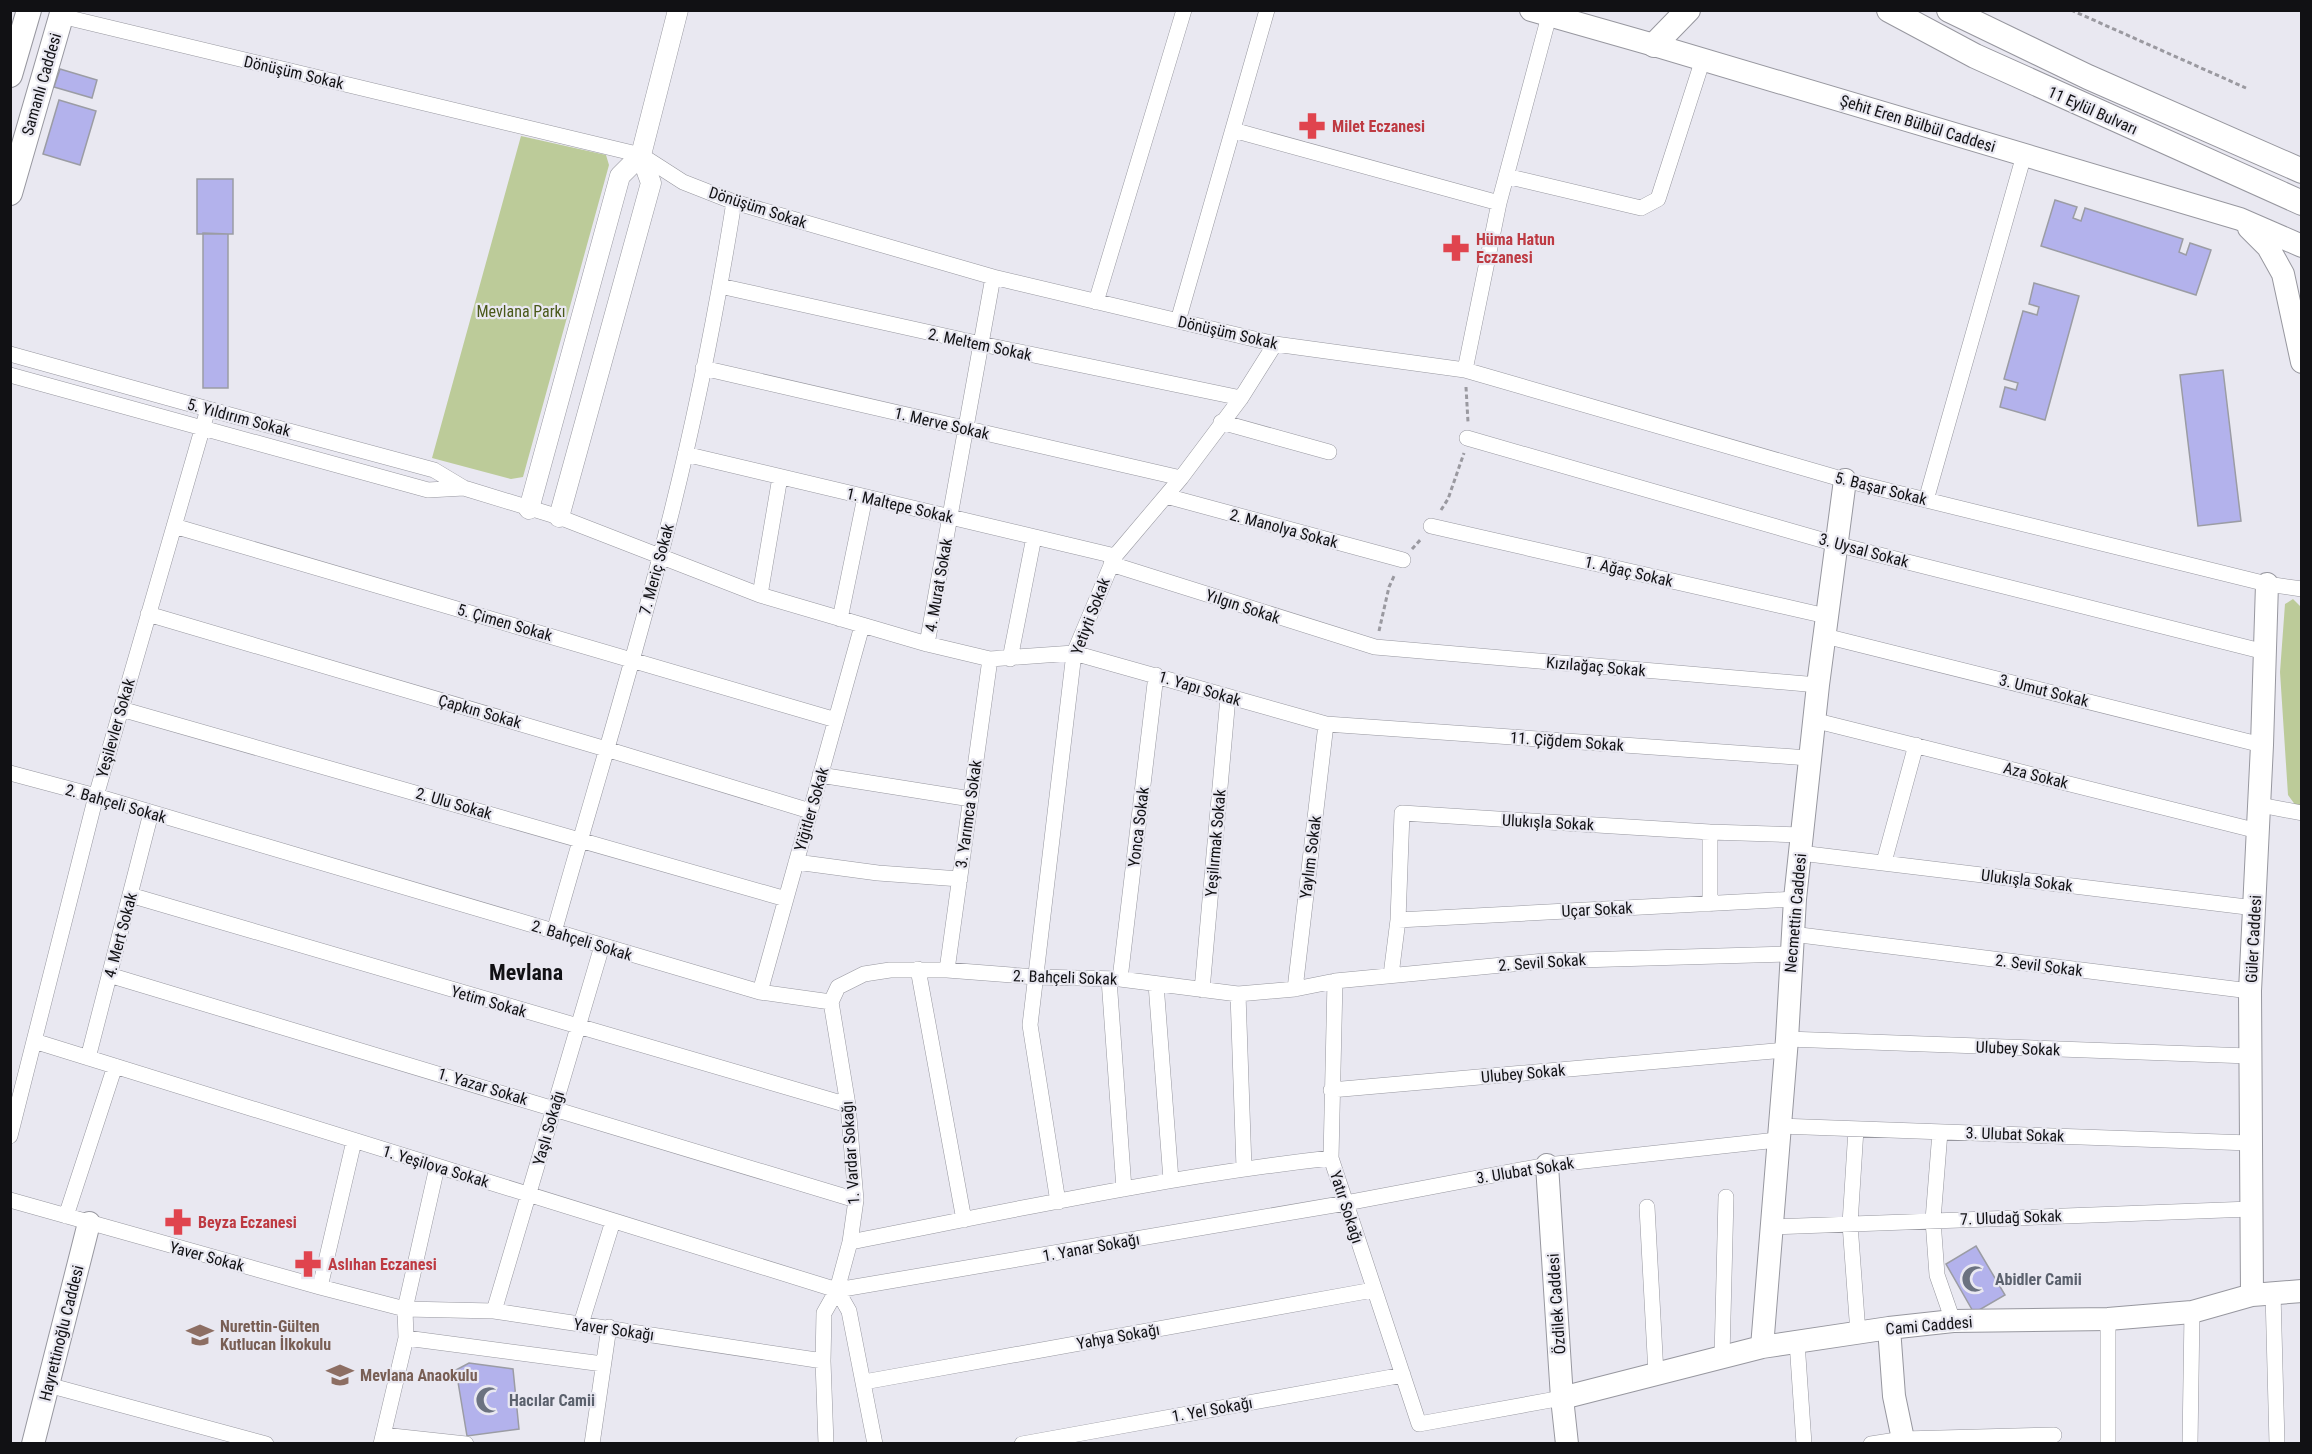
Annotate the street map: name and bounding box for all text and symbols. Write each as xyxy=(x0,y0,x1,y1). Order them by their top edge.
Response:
street label: Samanlı Caddesi xyxy=(18,31,65,138)
street label: Dönüşüm Sokak xyxy=(242,52,346,93)
street label: 11 Eylül Bulvarı xyxy=(2045,82,2140,139)
street label: Şehit Eren Bülbül Caddesi xyxy=(1838,91,1998,156)
pharmacy icon: Milet Eczanesi xyxy=(1297,111,1327,141)
place label: Milet Eczanesi xyxy=(1332,117,1425,136)
street label: Dönüşüm Sokak xyxy=(706,183,810,232)
place label: Hüma Hatun Eczanesi xyxy=(1476,230,1555,267)
pharmacy icon: Hüma Hatun Eczanesi xyxy=(1441,233,1471,263)
park label: Mevlana Parkı xyxy=(476,302,566,321)
street label: Dönüşüm Sokak xyxy=(1176,312,1280,353)
street label: 2. Meltem Sokak xyxy=(926,324,1034,365)
street label: 5. Yıldırım Sokak xyxy=(185,395,293,441)
street label: 1. Merve Sokak xyxy=(893,403,992,444)
street label: 5. Başar Sokak xyxy=(1833,468,1930,509)
street label: 1. Maltepe Sokak xyxy=(845,484,956,527)
street label: 2. Manolya Sokak xyxy=(1228,505,1341,552)
street label: 7. Meriç Sokak xyxy=(635,521,678,617)
street label: 3. Uysal Sokak xyxy=(1817,529,1912,572)
street label: 4. Murat Sokak xyxy=(921,536,956,633)
street label: 1. Ağaç Sokak xyxy=(1583,552,1676,591)
street label: Yetiyti Sokak xyxy=(1067,574,1114,657)
street label: Yılgın Sokak xyxy=(1203,585,1283,628)
street label: 5. Çimen Sokak xyxy=(455,600,555,645)
street label: Kızılağaç Sokak xyxy=(1545,653,1647,680)
street label: 1. Yapı Sokak xyxy=(1156,667,1244,710)
street label: 3. Umut Sokak xyxy=(1997,670,2091,711)
street label: Yeşilevler Sokak xyxy=(92,676,139,780)
street label: Çapkın Sokak xyxy=(436,691,524,733)
street label: 11. Çiğdem Sokak xyxy=(1509,728,1625,755)
street label: 3. Yarımca Sokak xyxy=(951,758,986,869)
street label: Aza Sokak xyxy=(2002,758,2071,793)
street label: Yiğitler Sokak xyxy=(790,764,833,853)
street label: 2. Bahçeli Sokak xyxy=(63,780,169,827)
street label: 2. Ulu Sokak xyxy=(414,784,495,824)
street label: Yonca Sokak xyxy=(1124,785,1153,868)
street label: Yeşilırmak Sokak xyxy=(1201,788,1230,898)
street label: Ulukışla Sokak xyxy=(1501,811,1595,834)
street label: Yaylım Sokak xyxy=(1296,814,1325,900)
street label: Necmettin Caddesi xyxy=(1781,852,1810,974)
street label: Ulukışla Sokak xyxy=(1980,865,2075,896)
street label: 4. Mert Sokak xyxy=(100,890,141,980)
street label: Güler Caddesi xyxy=(2242,895,2265,983)
street label: Uçar Sokak xyxy=(1561,898,1634,921)
street label: 2. Bahçeli Sokak xyxy=(529,916,635,965)
street label: 2. Sevil Sokak xyxy=(1498,950,1587,975)
street label: 2. Sevil Sokak xyxy=(1994,951,2084,980)
district label: Mevlana xyxy=(489,960,563,985)
street label: 2. Bahçeli Sokak xyxy=(1013,966,1118,989)
street label: Yetim Sokak xyxy=(449,982,530,1022)
street label: Ulubey Sokak xyxy=(1975,1038,2061,1059)
street label: Ulubey Sokak xyxy=(1480,1060,1567,1087)
street label: 1. Yazar Sokak xyxy=(436,1064,531,1109)
street label: Yaşlı Sokağı xyxy=(529,1089,568,1168)
street label: 1. Vardar Sokağı xyxy=(837,1101,864,1205)
street label: 3. Ulubat Sokak xyxy=(1965,1123,2065,1146)
street label: 1. Yeşilova Sokak xyxy=(380,1141,492,1192)
street label: 3. Ulubat Sokak xyxy=(1475,1153,1576,1188)
street label: Yatır Sokağı xyxy=(1326,1168,1367,1246)
street label: 7. Uludağ Sokak xyxy=(1960,1206,2063,1229)
pharmacy icon: Beyza Eczanesi xyxy=(163,1207,193,1237)
place label: Beyza Eczanesi xyxy=(198,1213,297,1232)
street label: 1. Yanar Sokağı xyxy=(1041,1230,1141,1265)
street label: Yaver Sokak xyxy=(167,1237,247,1276)
pharmacy icon: Aslıhan Eczanesi xyxy=(293,1249,323,1279)
street label: Özdilek Caddesi xyxy=(1543,1253,1570,1355)
place label: Aslıhan Eczanesi xyxy=(328,1255,437,1274)
street label: Hayrettinoğlu Caddesi xyxy=(35,1263,88,1403)
mosque icon: Abidler Camii xyxy=(1960,1264,1990,1294)
place label: Abidler Camii xyxy=(1995,1270,2082,1289)
street label: Cami Caddesi xyxy=(1885,1312,1973,1339)
street label: Yaver Sokağı xyxy=(572,1314,655,1345)
place label: Nurettin-Gülten Kutlucan İlkokulu xyxy=(220,1317,331,1354)
school or university icon: Nurettin-Gülten Kutlucan İlkokulu xyxy=(185,1320,215,1350)
street label: Yahya Sokağı xyxy=(1075,1320,1161,1353)
school or university icon: Mevlana Anaokulu xyxy=(325,1360,355,1390)
place label: Mevlana Anaokulu xyxy=(360,1366,478,1385)
mosque icon: Hacılar Camii xyxy=(474,1385,504,1415)
place label: Hacılar Camii xyxy=(509,1391,595,1410)
street label: 1. Yel Sokağı xyxy=(1170,1393,1254,1426)

